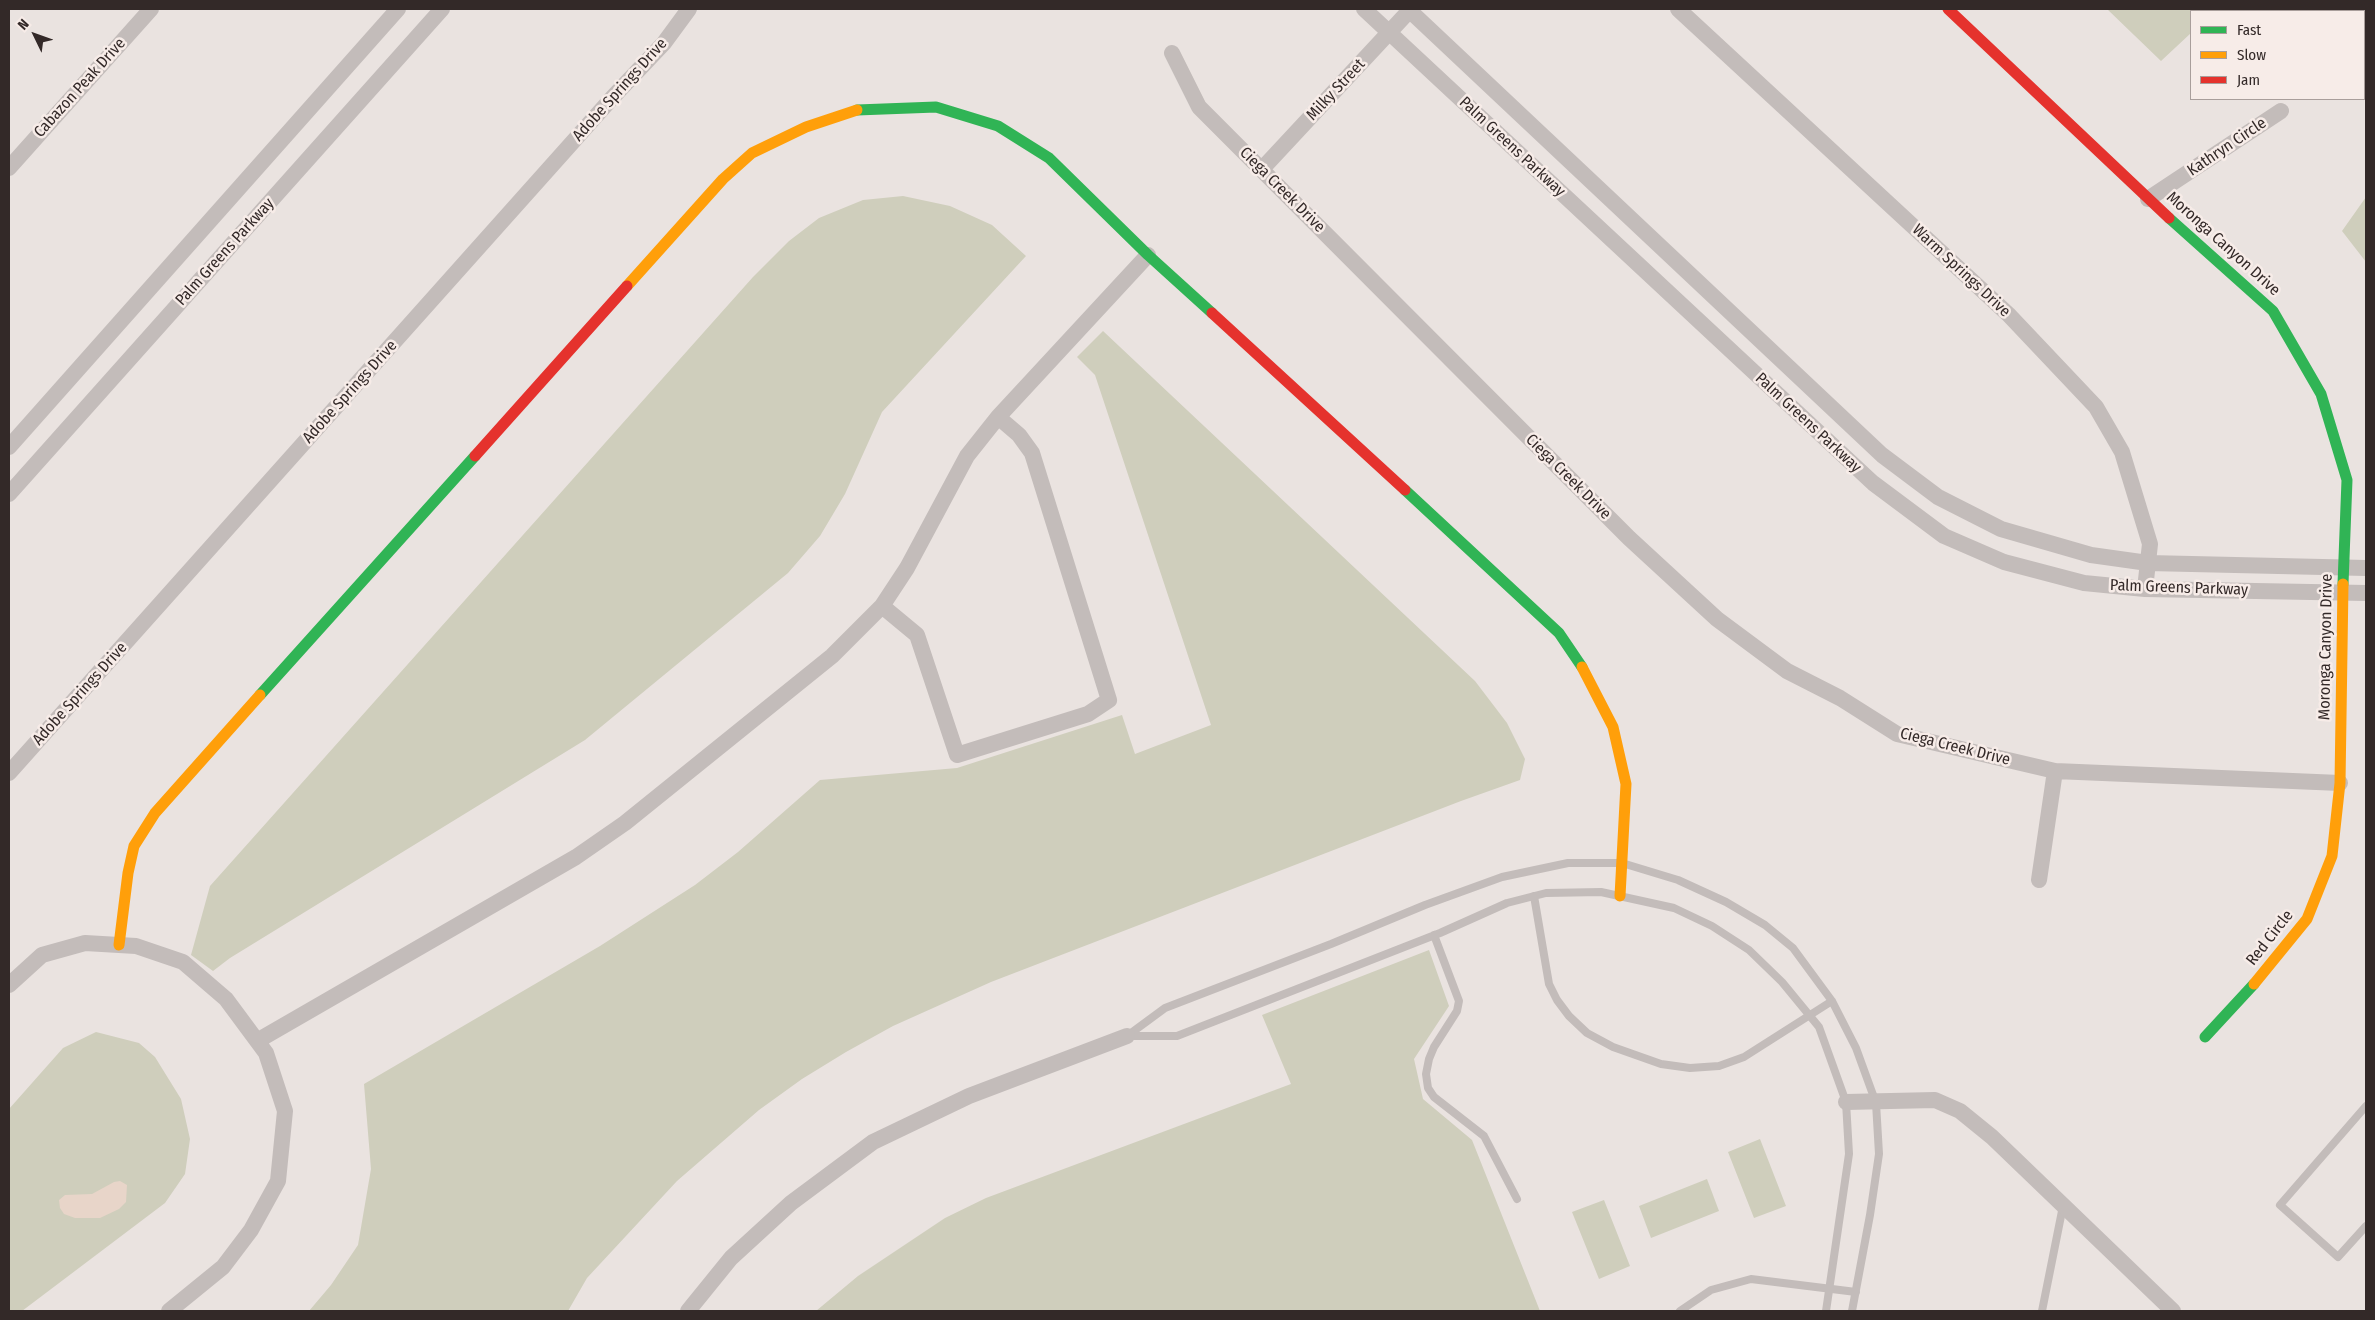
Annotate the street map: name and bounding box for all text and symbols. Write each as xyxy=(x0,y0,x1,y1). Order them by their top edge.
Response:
north arrow xyxy=(10,10,60,60)
legend xyxy=(2190,10,2365,100)
text: N xyxy=(14,16,33,33)
text: Fast xyxy=(2237,21,2261,39)
street label: Cabazon Peak Drive xyxy=(30,34,130,142)
street label: Adobe Springs Drive xyxy=(569,35,671,145)
text: Slow xyxy=(2237,46,2266,64)
street label: Milky Street xyxy=(1303,55,1369,125)
text: Jam xyxy=(2237,71,2260,89)
street label: Palm Greens Parkway xyxy=(1455,93,1569,201)
street label: Kathryn Circle xyxy=(2184,114,2270,180)
street label: Ciega Creek Drive xyxy=(1235,143,1329,237)
street label: Moronga Canyon Drive xyxy=(2162,188,2284,300)
street label: Palm Greens Parkway xyxy=(172,194,278,310)
street label: Warm Springs Drive xyxy=(1908,221,2014,321)
street label: Adobe Springs Drive xyxy=(299,337,401,447)
street label: Palm Greens Parkway xyxy=(1751,369,1865,477)
street label: Ciega Creek Drive xyxy=(1521,430,1615,524)
street label: Moronga Canyon Drive xyxy=(2315,574,2337,720)
street label: Palm Greens Parkway xyxy=(2110,576,2248,600)
street label: Adobe Springs Drive xyxy=(29,639,131,749)
street label: Ciega Creek Drive xyxy=(1898,724,2012,770)
street label: Red Circle xyxy=(2242,907,2298,969)

